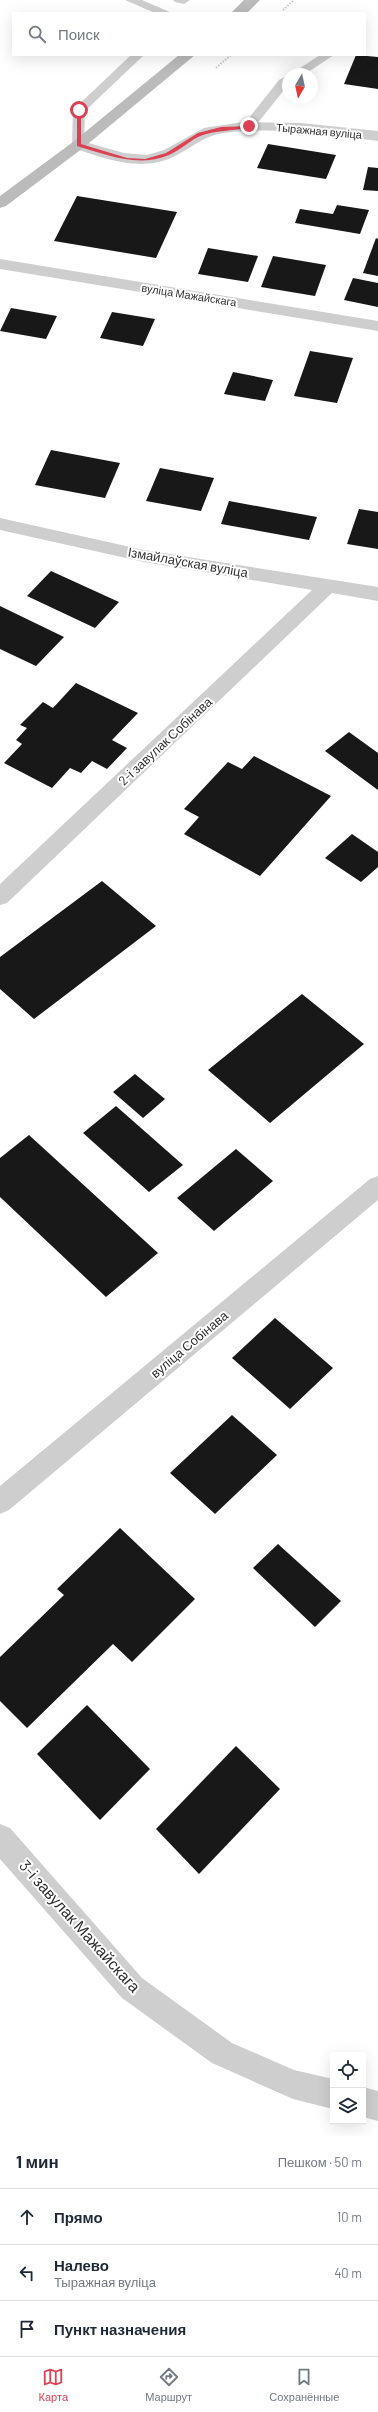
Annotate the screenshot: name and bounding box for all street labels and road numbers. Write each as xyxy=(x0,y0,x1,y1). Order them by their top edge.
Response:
street label: Тыражная вуліца xyxy=(276,120,363,141)
street label: вуліца Мажайскага xyxy=(141,281,238,309)
street label: Ізмайлаўская вуліца xyxy=(127,544,250,581)
street label: 2-і завулак Собінава xyxy=(115,693,216,788)
street label: вуліца Собінава xyxy=(147,1307,231,1381)
street label: 3-і завулак Мажайскага xyxy=(16,1856,145,1996)

